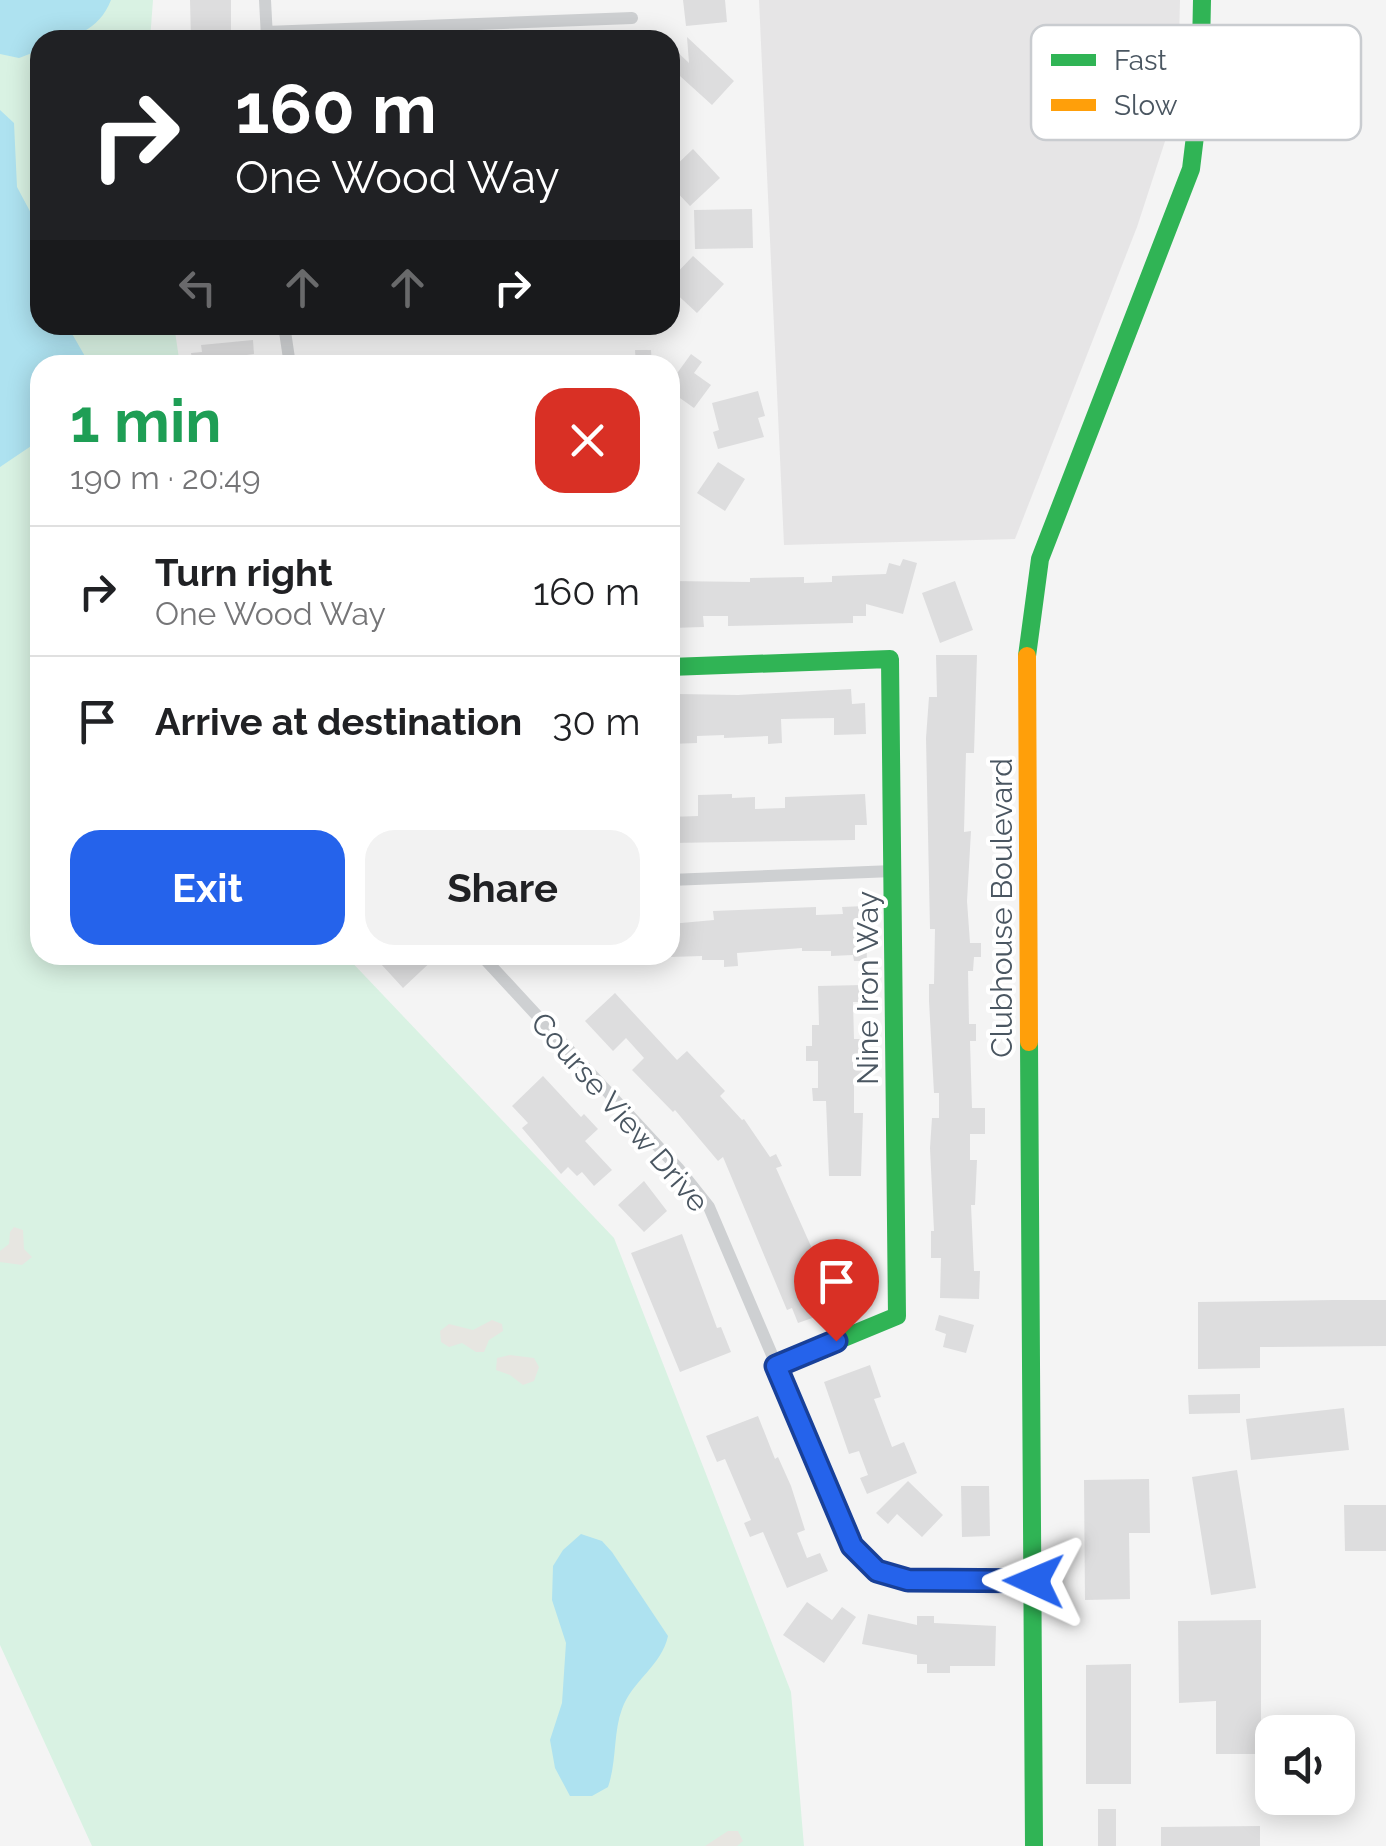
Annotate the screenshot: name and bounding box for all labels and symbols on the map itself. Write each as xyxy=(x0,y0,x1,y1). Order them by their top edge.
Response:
legend xyxy=(1031,25,1361,140)
text: Fast xyxy=(1114,44,1167,77)
text: Slow xyxy=(1114,89,1178,122)
street label: Clubhouse Boulevard xyxy=(984,758,1019,1058)
street label: Nine Iron Way xyxy=(850,891,885,1085)
street label: Course View Drive xyxy=(524,1005,716,1219)
pin xyxy=(794,1239,879,1342)
position arrow xyxy=(982,1529,1086,1633)

